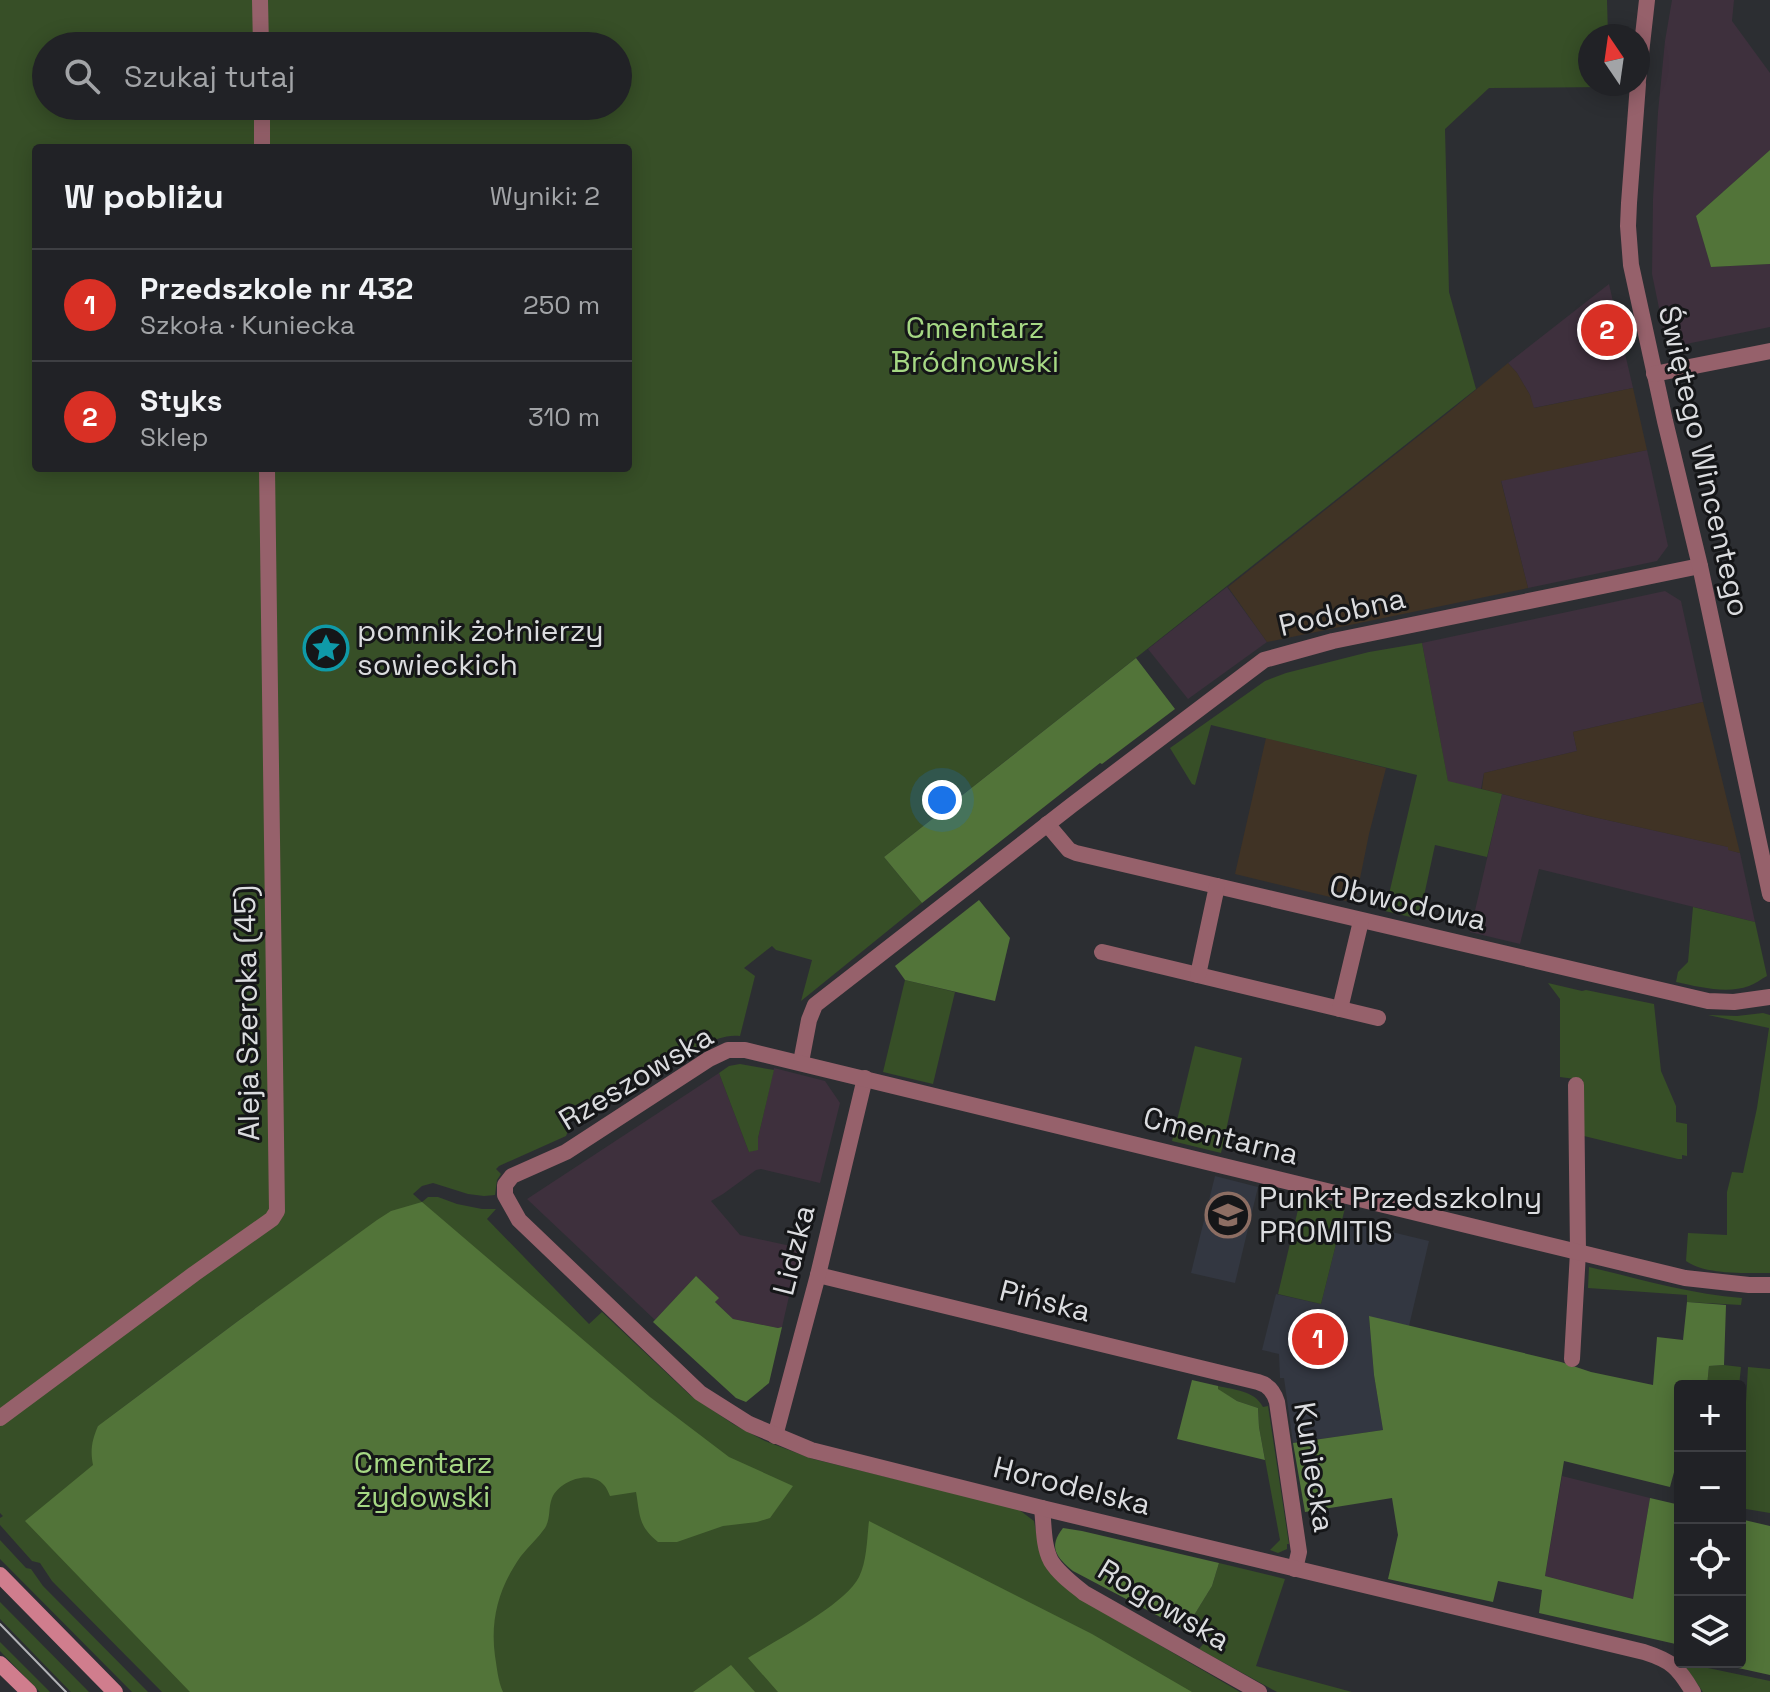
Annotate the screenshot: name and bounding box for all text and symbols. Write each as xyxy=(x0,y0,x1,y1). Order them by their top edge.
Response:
north arrow xyxy=(1578,24,1650,96)
search box xyxy=(32,32,632,120)
icon: search xyxy=(60,54,104,98)
text: Szukaj tutaj xyxy=(124,57,295,96)
text: W pobliżu xyxy=(64,175,224,218)
text: Wyniki: 2 xyxy=(490,179,600,213)
text: Przedszkole nr 432 xyxy=(140,269,413,308)
text: 1 xyxy=(84,288,96,322)
text: 250 m xyxy=(523,288,600,322)
pin: 2 xyxy=(1581,300,1633,360)
street label: Świętego Wincentego xyxy=(1650,302,1759,620)
text: Szkoła · Kuniecka xyxy=(140,308,355,342)
park label: Cmentarz Bródnowski xyxy=(891,308,1059,381)
text: Styks xyxy=(140,381,223,420)
text: 2 xyxy=(82,400,98,434)
text: 310 m xyxy=(528,400,600,434)
text: Sklep xyxy=(140,420,208,454)
street label: Podobna xyxy=(1275,578,1409,645)
place label: pomnik żołnierzy sowieckich xyxy=(357,611,604,684)
place icon: pomnik żołnierzy sowieckich xyxy=(302,624,350,672)
your location xyxy=(922,780,962,820)
street label: Obwodowa xyxy=(1326,866,1490,940)
street label: Aleja Szeroka (45) xyxy=(225,885,268,1141)
street label: Rzeszowska xyxy=(551,1016,720,1139)
street label: Cmentarna xyxy=(1139,1097,1303,1174)
place label: Punkt Przedszkolny PROMITIS xyxy=(1259,1178,1542,1251)
school or university icon: Punkt Przedszkolny PROMITIS xyxy=(1204,1191,1252,1239)
street label: Lidzka xyxy=(763,1201,824,1299)
street label: Pińska xyxy=(995,1270,1095,1331)
pin: 1 xyxy=(1292,1309,1344,1369)
map controls xyxy=(1674,1380,1746,1668)
button: + xyxy=(1674,1380,1746,1452)
street label: Kuniecka xyxy=(1285,1399,1344,1535)
park label: Cmentarz żydowski xyxy=(354,1443,492,1516)
street label: Horodelska xyxy=(989,1447,1155,1524)
button: − xyxy=(1674,1452,1746,1524)
button: locate xyxy=(1674,1524,1746,1596)
street label: Rogowska xyxy=(1091,1550,1238,1659)
button: layers xyxy=(1674,1596,1746,1668)

